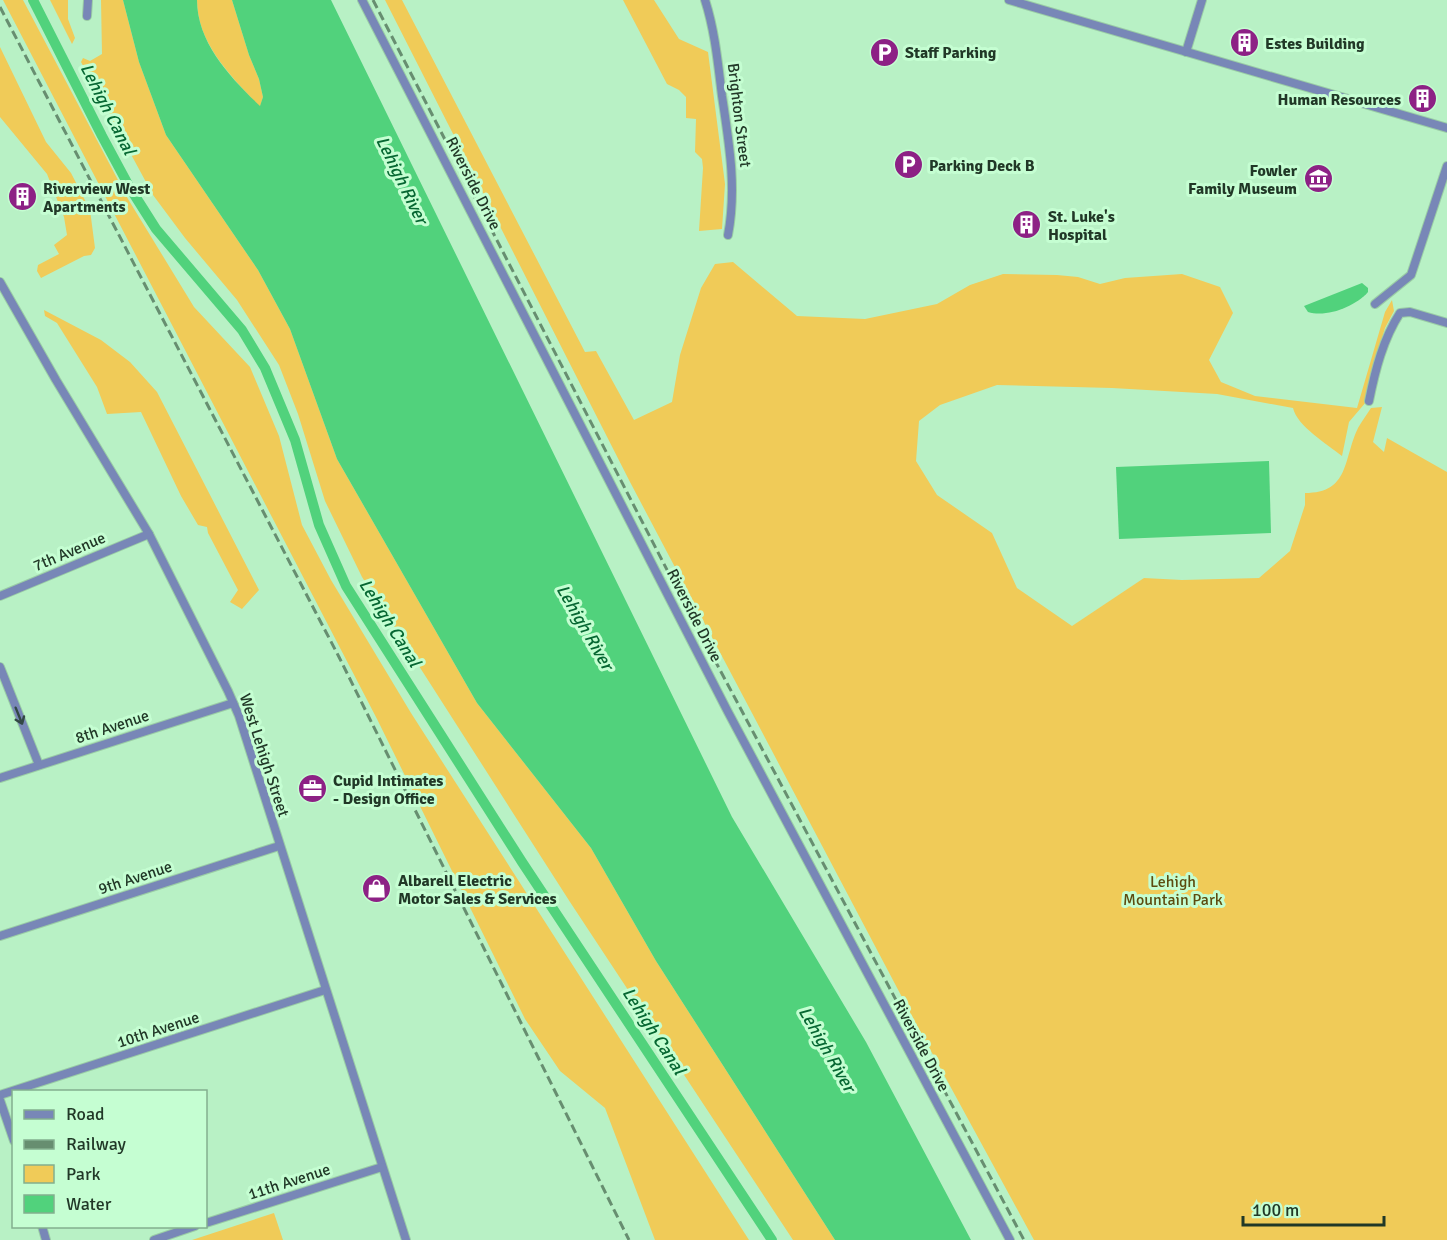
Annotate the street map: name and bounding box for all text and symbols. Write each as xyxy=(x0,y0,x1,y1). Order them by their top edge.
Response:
building icon: Estes Building xyxy=(1228,27,1260,59)
place label: Estes Building xyxy=(1265,34,1365,54)
parking icon: Staff Parking xyxy=(868,36,900,68)
place label: Staff Parking xyxy=(905,43,997,63)
water label: Lehigh Canal xyxy=(75,59,141,160)
street label: Brighton Street xyxy=(723,62,755,169)
building icon: Human Resources xyxy=(1406,83,1438,115)
place label: Human Resources xyxy=(1277,90,1401,110)
water label: Lehigh River xyxy=(371,132,434,230)
street label: Riverside Drive xyxy=(441,134,505,233)
parking icon: Parking Deck B xyxy=(892,149,924,181)
place label: Parking Deck B xyxy=(929,156,1035,176)
place label: Fowler Family Museum xyxy=(1188,161,1298,199)
museum icon: Fowler Family Museum xyxy=(1302,163,1334,195)
place label: Riverview West Apartments xyxy=(43,179,150,217)
building icon: Riverview West Apartments xyxy=(6,181,38,213)
place label: St. Luke's Hospital xyxy=(1048,207,1115,245)
building icon: St. Luke's Hospital xyxy=(1011,209,1043,241)
street label: 7th Avenue xyxy=(30,528,109,576)
street label: Riverside Drive xyxy=(662,566,726,665)
water label: Lehigh Canal xyxy=(354,575,427,673)
water label: Lehigh River xyxy=(552,580,619,676)
street label: West Lehigh Street xyxy=(235,691,294,820)
one-way arrow xyxy=(14,706,25,725)
street label: 8th Avenue xyxy=(73,706,152,748)
place label: Cupid Intimates - Design Office xyxy=(333,771,443,809)
office icon: Cupid Intimates - Design Office xyxy=(296,773,328,805)
street label: 9th Avenue xyxy=(96,857,175,899)
place label: Albarell Electric Motor Sales & Services xyxy=(398,871,557,909)
park label: Lehigh Mountain Park xyxy=(1123,872,1223,910)
shop icon: Albarell Electric Motor Sales & Services xyxy=(361,873,393,905)
water label: Lehigh Canal xyxy=(618,983,691,1080)
street label: Riverside Drive xyxy=(888,996,954,1095)
water label: Lehigh River xyxy=(794,1002,861,1098)
street label: 10th Avenue xyxy=(115,1007,202,1053)
legend xyxy=(12,1090,207,1228)
text: Road xyxy=(66,1103,105,1125)
text: Railway xyxy=(66,1133,127,1155)
street label: 11th Avenue xyxy=(246,1159,333,1205)
text: Park xyxy=(66,1163,101,1185)
scale bar xyxy=(1243,1189,1384,1227)
text: Water xyxy=(66,1193,112,1215)
text: 100 m xyxy=(1252,1199,1299,1221)

